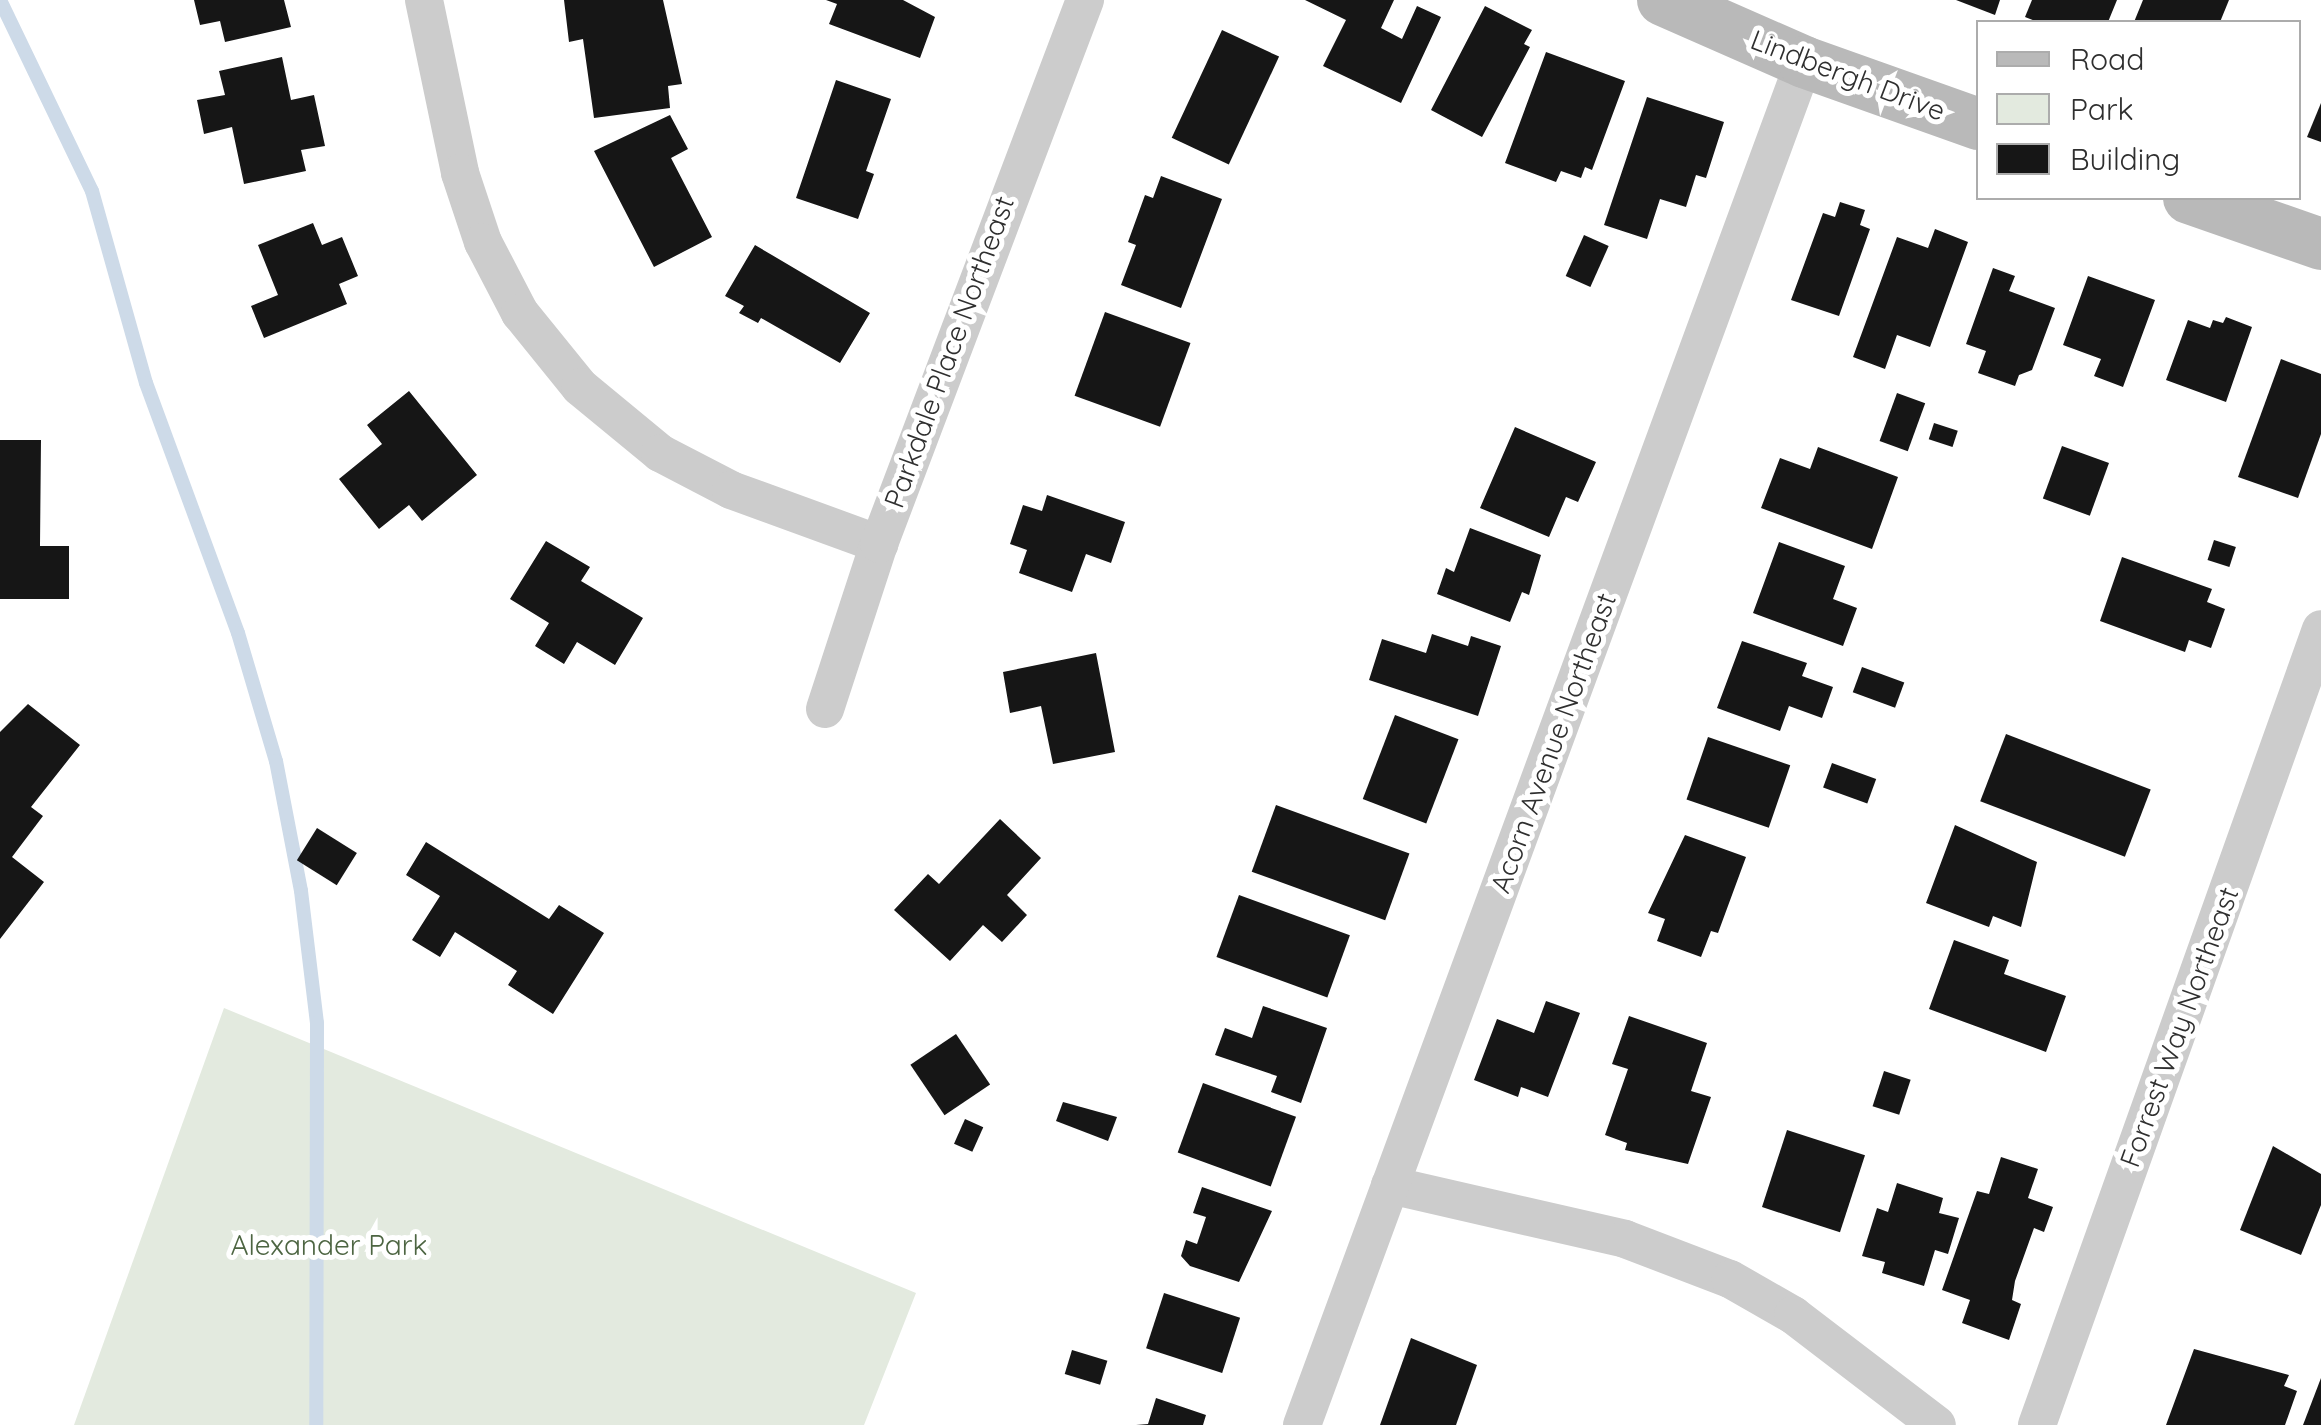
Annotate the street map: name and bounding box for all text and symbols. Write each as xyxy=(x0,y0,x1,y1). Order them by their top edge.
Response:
legend xyxy=(1976,20,2301,200)
street label: Lindbergh Drive xyxy=(1746,22,1950,128)
text: Road xyxy=(2070,40,2144,78)
text: Park xyxy=(2070,90,2134,128)
text: Building xyxy=(2070,140,2180,178)
street label: Parkdale Place Northeast xyxy=(877,192,1021,512)
street label: Acorn Avenue Northeast xyxy=(1483,589,1623,897)
street label: Forrest Way Northeast xyxy=(2113,882,2245,1172)
park label: Alexander Park xyxy=(230,1228,428,1262)

